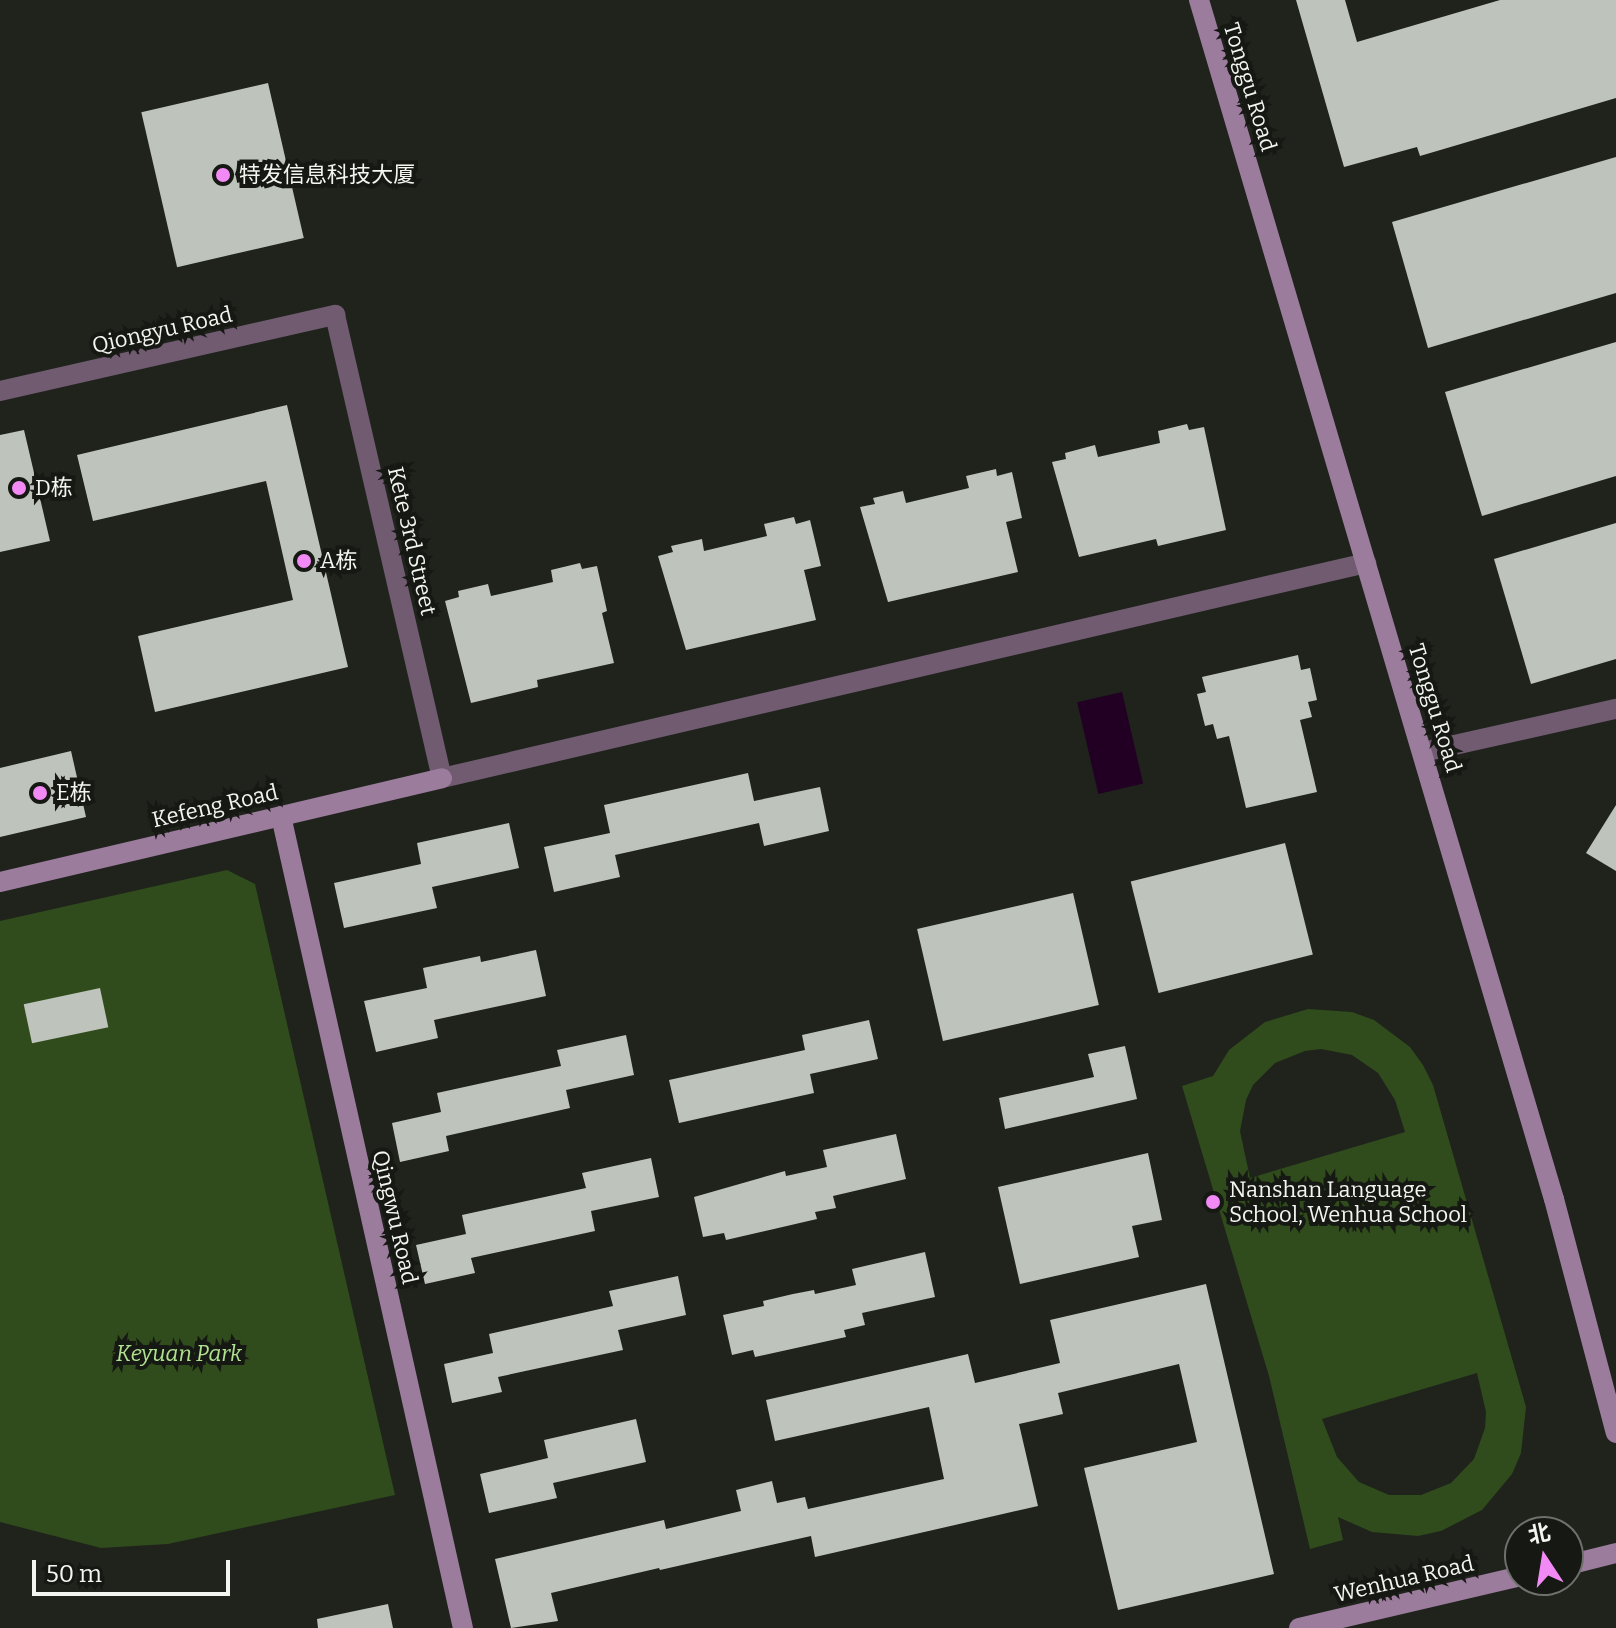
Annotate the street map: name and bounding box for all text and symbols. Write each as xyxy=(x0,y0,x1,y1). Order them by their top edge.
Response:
street label: Tonggu Road xyxy=(1218,20,1282,154)
place label: 特发信息科技大厦 xyxy=(239,162,415,188)
marker: 特发信息科技大厦 xyxy=(214,166,232,184)
street label: Qiongyu Road xyxy=(89,301,235,359)
street label: Kete 3rd Street xyxy=(382,464,442,618)
place label: D栋 xyxy=(35,475,73,501)
marker: D栋 xyxy=(10,479,28,497)
place label: A栋 xyxy=(320,548,358,574)
marker: A栋 xyxy=(295,552,313,570)
street label: Tonggu Road xyxy=(1403,641,1467,775)
street label: Kefeng Road xyxy=(149,779,281,833)
place label: E栋 xyxy=(56,780,92,806)
marker: E栋 xyxy=(31,784,49,802)
street label: Qingwu Road xyxy=(367,1148,423,1286)
place label: Nanshan Language School, Wenhua School xyxy=(1229,1176,1467,1228)
marker: Nanshan Language School, Wenhua School xyxy=(1204,1193,1222,1211)
park label: Keyuan Park xyxy=(116,1341,242,1367)
north arrow xyxy=(1504,1516,1584,1596)
text: 北 xyxy=(1526,1518,1553,1549)
scale bar xyxy=(36,1544,234,1594)
street label: Wenhua Road xyxy=(1332,1550,1476,1608)
text: 50 m xyxy=(46,1560,102,1588)

